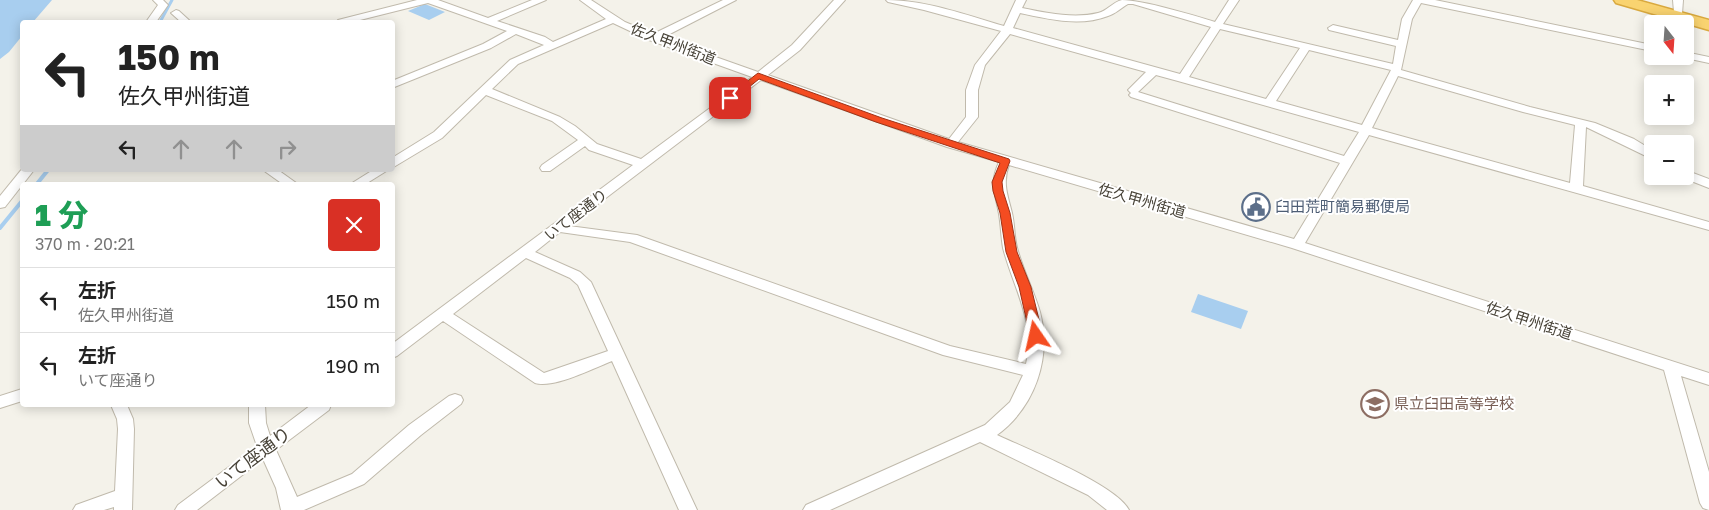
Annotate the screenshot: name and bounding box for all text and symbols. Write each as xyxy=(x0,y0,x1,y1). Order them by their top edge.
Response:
north arrow xyxy=(1644,15,1694,65)
map controls xyxy=(1644,15,1694,185)
street label: 佐久甲州街道 xyxy=(628,19,719,68)
text: 150 m xyxy=(118,36,220,78)
icon: left xyxy=(35,40,100,105)
button: + xyxy=(1644,75,1694,125)
pin xyxy=(709,77,751,119)
text: 佐久甲州街道 xyxy=(118,82,250,109)
icon: arrive xyxy=(716,84,744,112)
icon: left xyxy=(114,135,142,163)
icon: ahead xyxy=(167,135,195,163)
icon: ahead xyxy=(220,135,248,163)
icon: right xyxy=(273,135,301,163)
button: − xyxy=(1644,135,1694,185)
street label: 佐久甲州街道 xyxy=(1097,179,1188,221)
street label: いて座通り xyxy=(540,185,611,244)
public building icon: 臼田荒町簡易郵便局 xyxy=(1241,192,1271,222)
text: 1 分 xyxy=(35,197,88,233)
place label: 臼田荒町簡易郵便局 xyxy=(1275,197,1410,215)
button: close xyxy=(328,199,380,251)
text: 370 m · 20:21 xyxy=(35,234,135,254)
text: 左折 xyxy=(78,278,116,301)
icon: left xyxy=(35,286,63,314)
text: 150 m xyxy=(326,289,380,312)
street label: 佐久甲州街道 xyxy=(1484,298,1575,343)
text: 佐久甲州街道 xyxy=(78,305,174,325)
position arrow xyxy=(1009,309,1061,361)
text: 左折 xyxy=(78,343,116,366)
icon: left xyxy=(35,351,63,379)
text: 190 m xyxy=(326,354,380,377)
text: いて座通り xyxy=(78,370,158,390)
school or university icon: 県立臼田高等学校 xyxy=(1360,389,1390,419)
place label: 県立臼田高等学校 xyxy=(1394,394,1514,412)
street label: いて座通り xyxy=(210,421,295,493)

